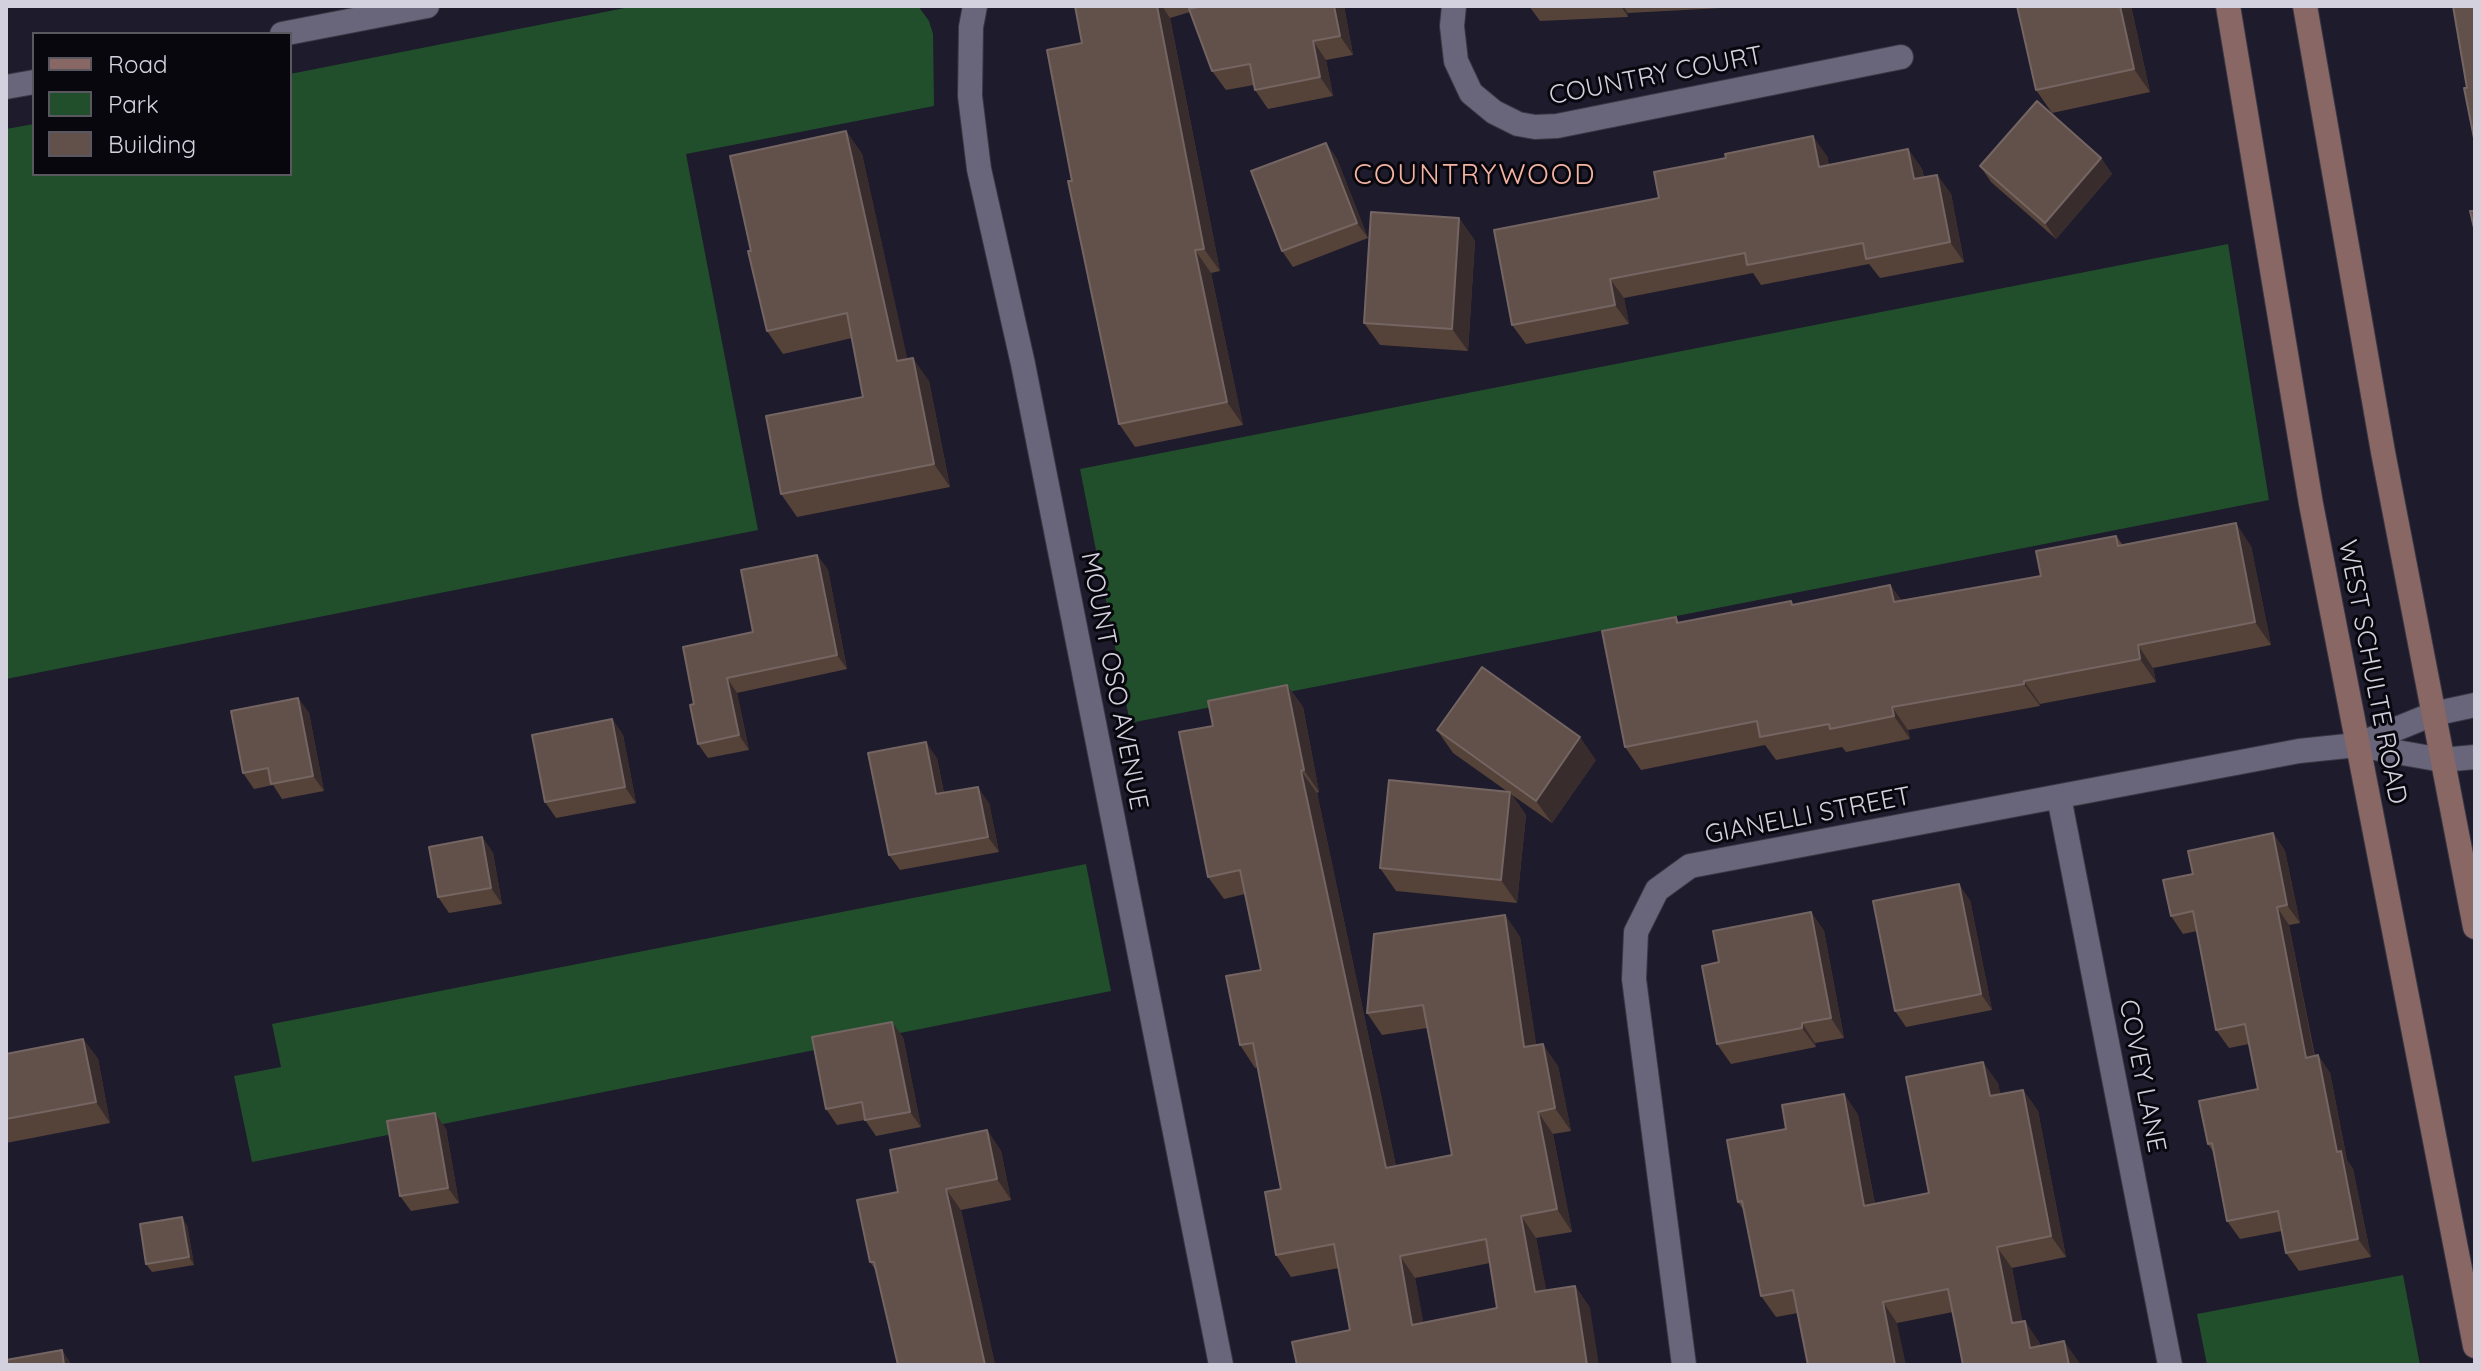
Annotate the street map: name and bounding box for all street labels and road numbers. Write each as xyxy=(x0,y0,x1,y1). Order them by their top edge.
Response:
street label: COUNTRY COURT xyxy=(1547,40,1765,112)
street label: WEST SCHULTE ROAD xyxy=(2331,537,2413,807)
street label: MOUNT OSO AVENUE xyxy=(1074,549,1154,813)
street label: GIANELLI STREET xyxy=(1702,781,1914,851)
street label: COVEY LANE xyxy=(2112,997,2172,1155)

